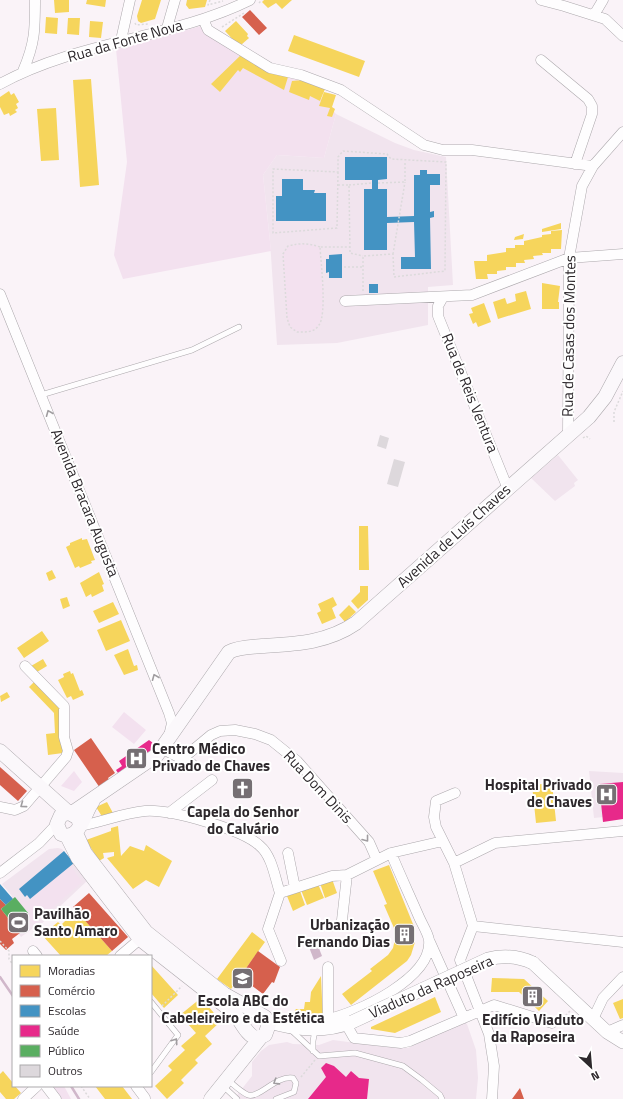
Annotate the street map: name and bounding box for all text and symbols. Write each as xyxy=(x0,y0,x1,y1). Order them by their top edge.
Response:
street label: Rua da Fonte Nova xyxy=(65,13,186,68)
street label: Rua de Casas dos Montes xyxy=(556,255,581,417)
street label: Rua de Reis Ventura xyxy=(436,330,505,456)
one-way arrow xyxy=(45,410,53,417)
street label: Avenida Bracara Augusta xyxy=(45,425,126,581)
street label: Avenida de Luís Chaves xyxy=(392,478,516,593)
one-way arrow xyxy=(151,673,159,680)
place label: Centro Médico Privado de Chaves xyxy=(152,737,270,777)
hospital icon: Centro Médico Privado de Chaves xyxy=(123,745,149,771)
street label: Rua Dom Dinis xyxy=(278,745,358,828)
place label: Hospital Privado de Chaves xyxy=(485,773,592,813)
church icon: Capela do Senhor do Calvário xyxy=(230,776,256,802)
hospital icon: Hospital Privado de Chaves xyxy=(594,781,620,807)
one-way arrow xyxy=(20,800,27,807)
place label: Capela do Senhor do Calvário xyxy=(187,800,299,840)
one-way arrow xyxy=(361,834,368,841)
place label: Pavilhão Santo Amaro xyxy=(34,902,118,942)
sports icon: Pavilhão Santo Amaro xyxy=(5,910,31,936)
place label: Urbanização Fernando Dias xyxy=(297,913,390,953)
building icon: Urbanização Fernando Dias xyxy=(392,921,418,947)
street label: Viaduto da Raposeira xyxy=(365,949,497,1024)
legend xyxy=(12,955,152,1087)
text: Moradias xyxy=(48,961,96,980)
school or university icon: Escola ABC do Cabeleireiro e da Estética xyxy=(230,965,256,991)
text: Comércio xyxy=(48,981,95,1000)
building icon: Edifício Viaduto da Raposeira xyxy=(520,984,546,1010)
place label: Escola ABC do Cabeleireiro e da Estética xyxy=(161,989,325,1029)
text: Escolas xyxy=(48,1001,86,1020)
place label: Edifício Viaduto da Raposeira xyxy=(482,1008,584,1048)
text: Saúde xyxy=(48,1021,79,1040)
one-way arrow xyxy=(170,1038,177,1045)
text: Público xyxy=(48,1041,85,1060)
north arrow xyxy=(571,1047,611,1087)
text: Outros xyxy=(48,1061,83,1080)
text: N xyxy=(588,1067,602,1085)
one-way arrow xyxy=(273,1077,280,1084)

